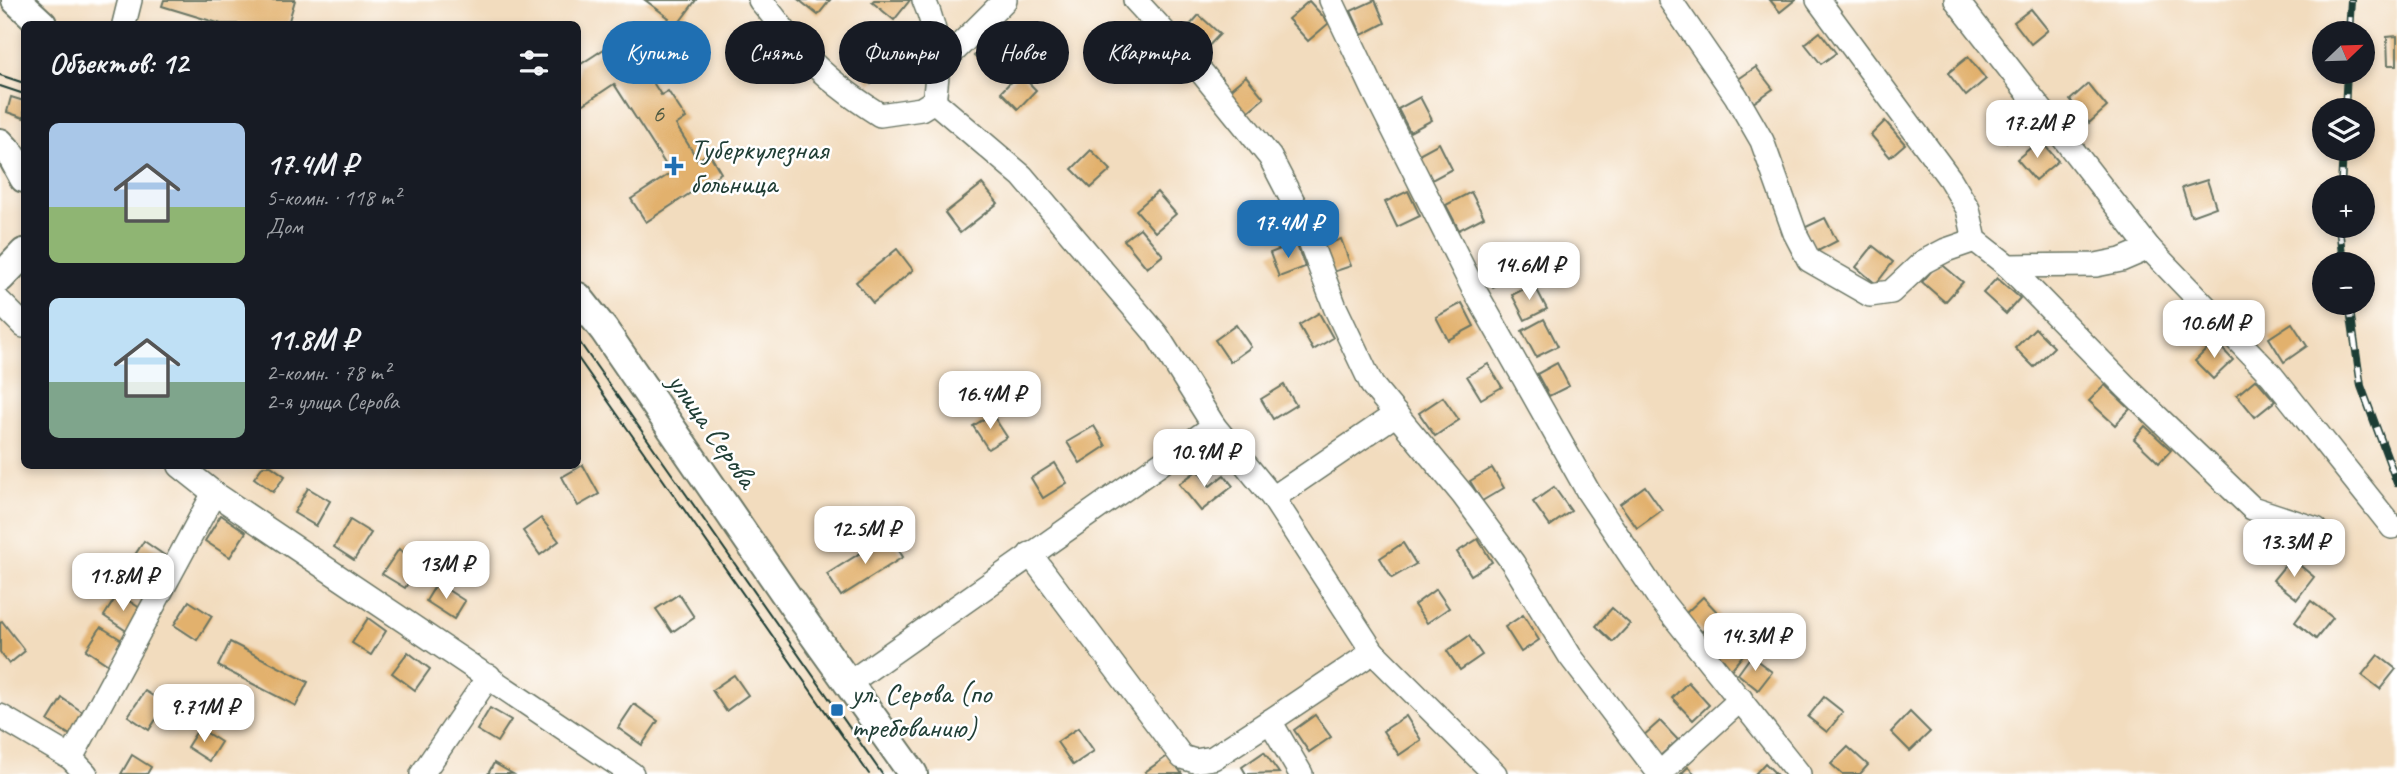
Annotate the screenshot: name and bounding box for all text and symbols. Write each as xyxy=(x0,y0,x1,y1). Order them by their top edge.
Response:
chip: Купить xyxy=(602,21,711,84)
chip: Снять xyxy=(725,21,825,84)
chip: Фильтры xyxy=(839,21,962,84)
chip: Новое xyxy=(976,21,1069,84)
chip: Квартира xyxy=(1083,21,1213,84)
north arrow xyxy=(2312,21,2375,84)
map controls xyxy=(2312,21,2375,315)
text: Объектов: 12 xyxy=(49,44,188,82)
icon: filters xyxy=(515,44,553,82)
house number: 6 xyxy=(652,97,665,130)
button: layers xyxy=(2312,98,2375,161)
pin: 17.2M ₽ xyxy=(1972,100,2102,160)
text: 17.2M ₽ xyxy=(2002,108,2072,137)
place label: Туберкулезная больница xyxy=(690,130,831,202)
text: 17.4M ₽ xyxy=(266,145,357,183)
icon: home xyxy=(105,151,189,235)
marker: Туберкулезная больница xyxy=(664,156,684,176)
button: + xyxy=(2312,175,2375,238)
text: 5-комн. · 118 m² xyxy=(266,183,400,212)
pin: 17.4M ₽ xyxy=(1223,201,1353,260)
text: 17.4M ₽ xyxy=(1253,208,1323,237)
text: Дом xyxy=(266,212,303,241)
pin: 14.6M ₽ xyxy=(1464,243,1594,302)
text: 14.6M ₽ xyxy=(1494,250,1564,279)
button: − xyxy=(2312,252,2375,315)
pin: 10.6M ₽ xyxy=(2149,300,2279,360)
text: 10.6M ₽ xyxy=(2179,308,2249,337)
text: 11.8M ₽ xyxy=(266,320,357,358)
icon: home xyxy=(105,326,189,410)
text: 2-комн. · 78 m² xyxy=(266,358,390,387)
street label: улица Серова xyxy=(658,363,768,497)
pin: 16.4M ₽ xyxy=(925,372,1055,431)
text: 16.4M ₽ xyxy=(955,379,1025,408)
text: 2-я улица Серова xyxy=(266,387,399,416)
pin: 10.9M ₽ xyxy=(1139,430,1269,489)
text: 10.9M ₽ xyxy=(1169,437,1239,466)
pin: 12.5M ₽ xyxy=(800,506,930,566)
text: 12.5M ₽ xyxy=(830,514,900,543)
pin: 13.3M ₽ xyxy=(2229,520,2359,579)
text: 13.3M ₽ xyxy=(2259,527,2329,556)
pin: 13M ₽ xyxy=(397,542,495,601)
text: 13M ₽ xyxy=(419,549,473,578)
pin: 11.8M ₽ xyxy=(58,554,188,613)
text: 11.8M ₽ xyxy=(88,561,158,590)
pin: 14.3M ₽ xyxy=(1690,614,1820,673)
text: 14.3M ₽ xyxy=(1720,621,1790,650)
place label: ул. Серова (по требованию) xyxy=(849,674,993,746)
pin: 9.71M ₽ xyxy=(139,684,269,744)
text: 9.71M ₽ xyxy=(169,692,239,721)
marker: ул. Серова (по требованию) xyxy=(829,702,845,718)

